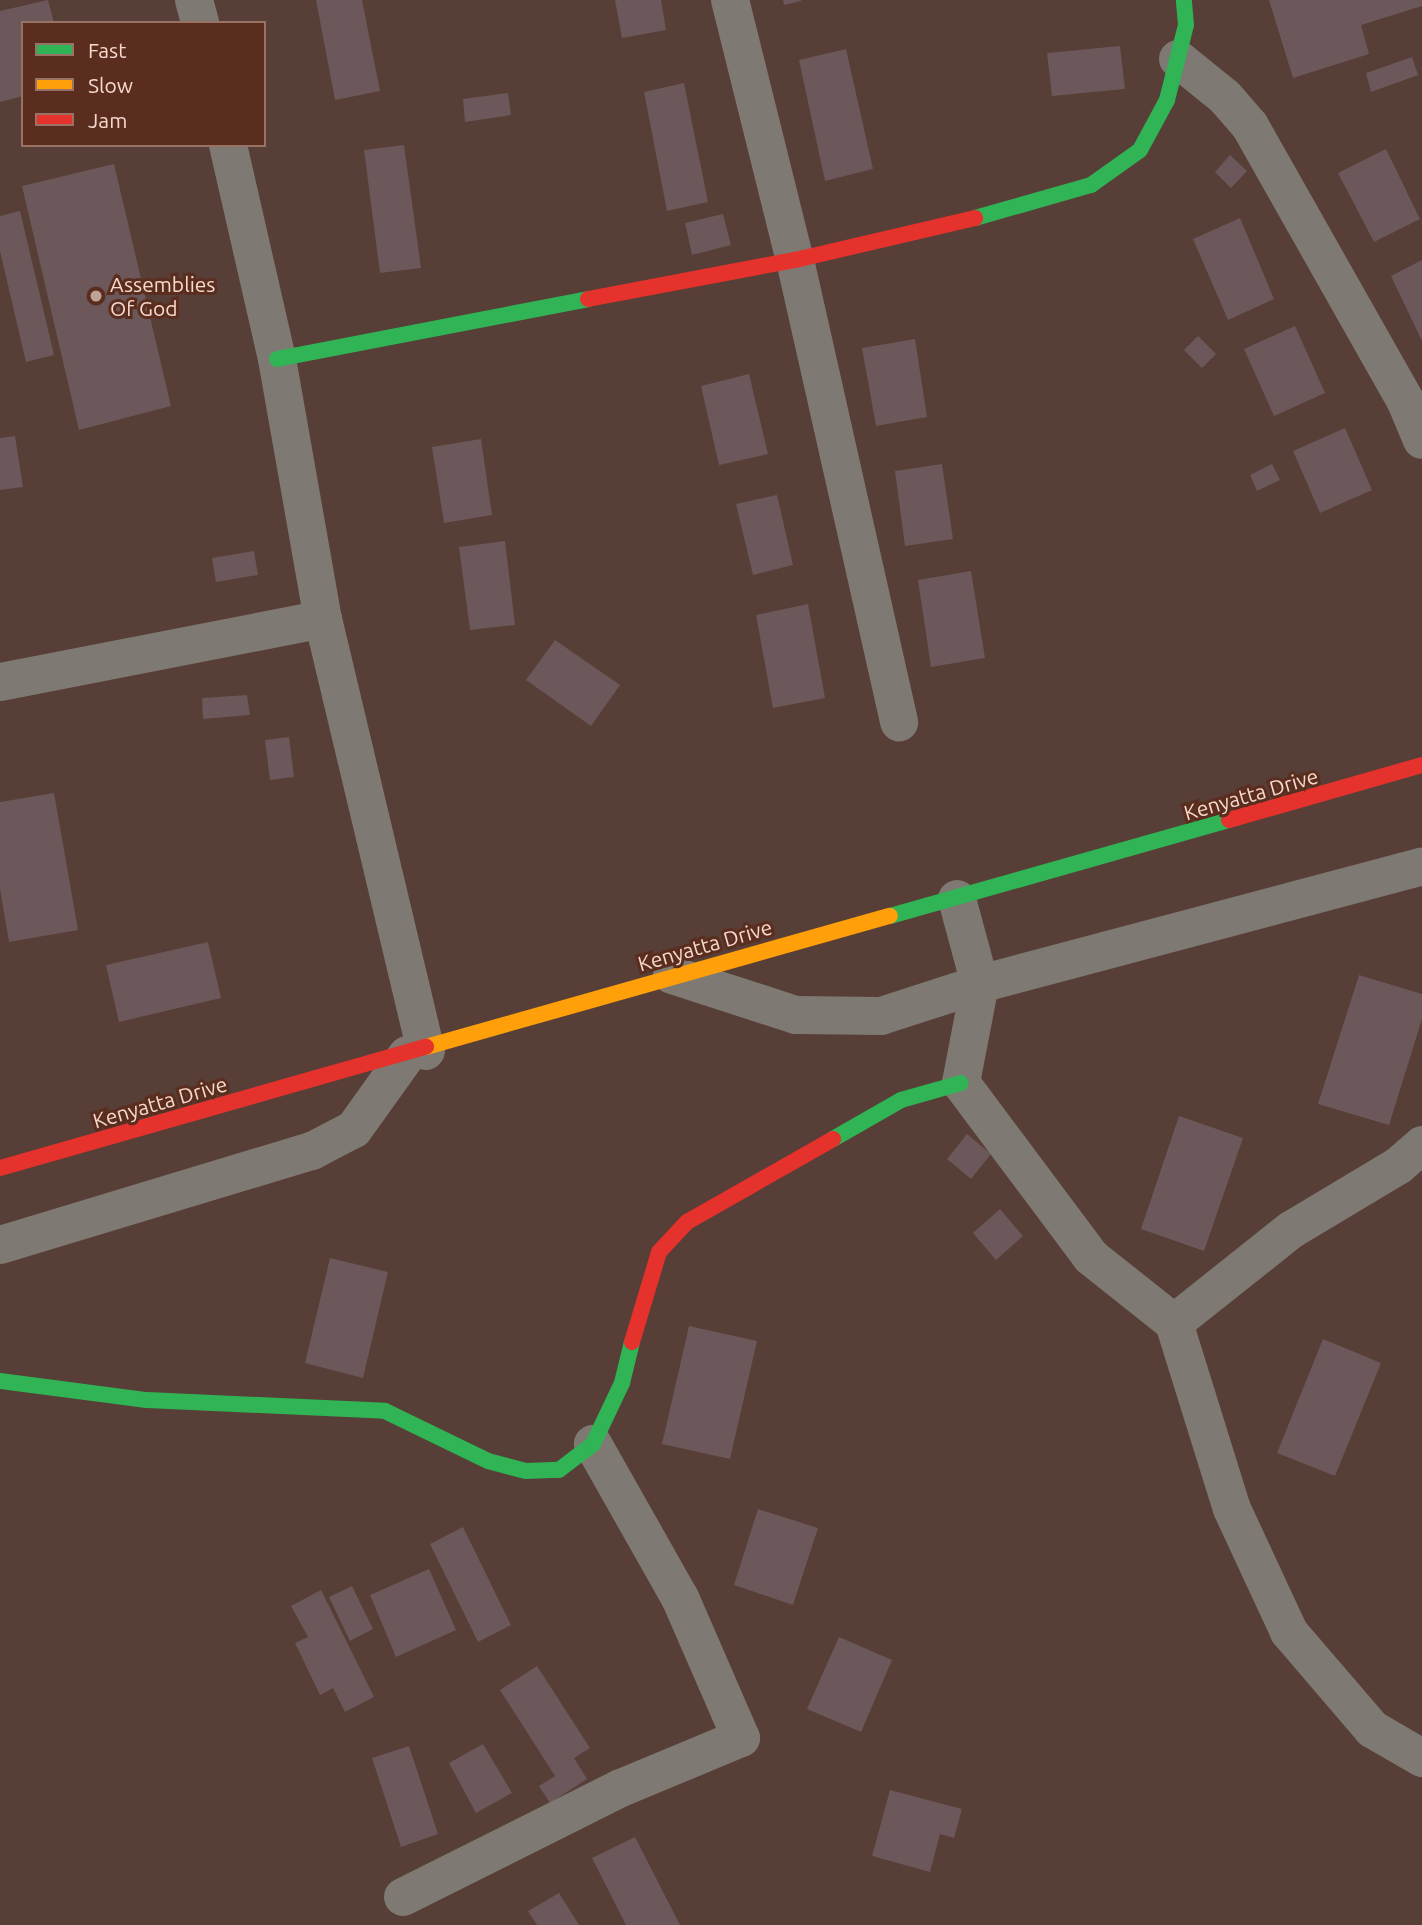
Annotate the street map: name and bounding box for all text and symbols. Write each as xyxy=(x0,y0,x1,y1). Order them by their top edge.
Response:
legend xyxy=(21,21,266,147)
text: Fast xyxy=(88,38,126,62)
text: Slow xyxy=(88,73,133,97)
text: Jam xyxy=(88,108,127,132)
place label: Assemblies Of God xyxy=(110,271,215,321)
marker: Assemblies Of God xyxy=(88,288,104,304)
street label: Kenyatta Drive xyxy=(1181,763,1321,825)
street label: Kenyatta Drive xyxy=(635,914,775,976)
street label: Kenyatta Drive xyxy=(90,1071,230,1133)

